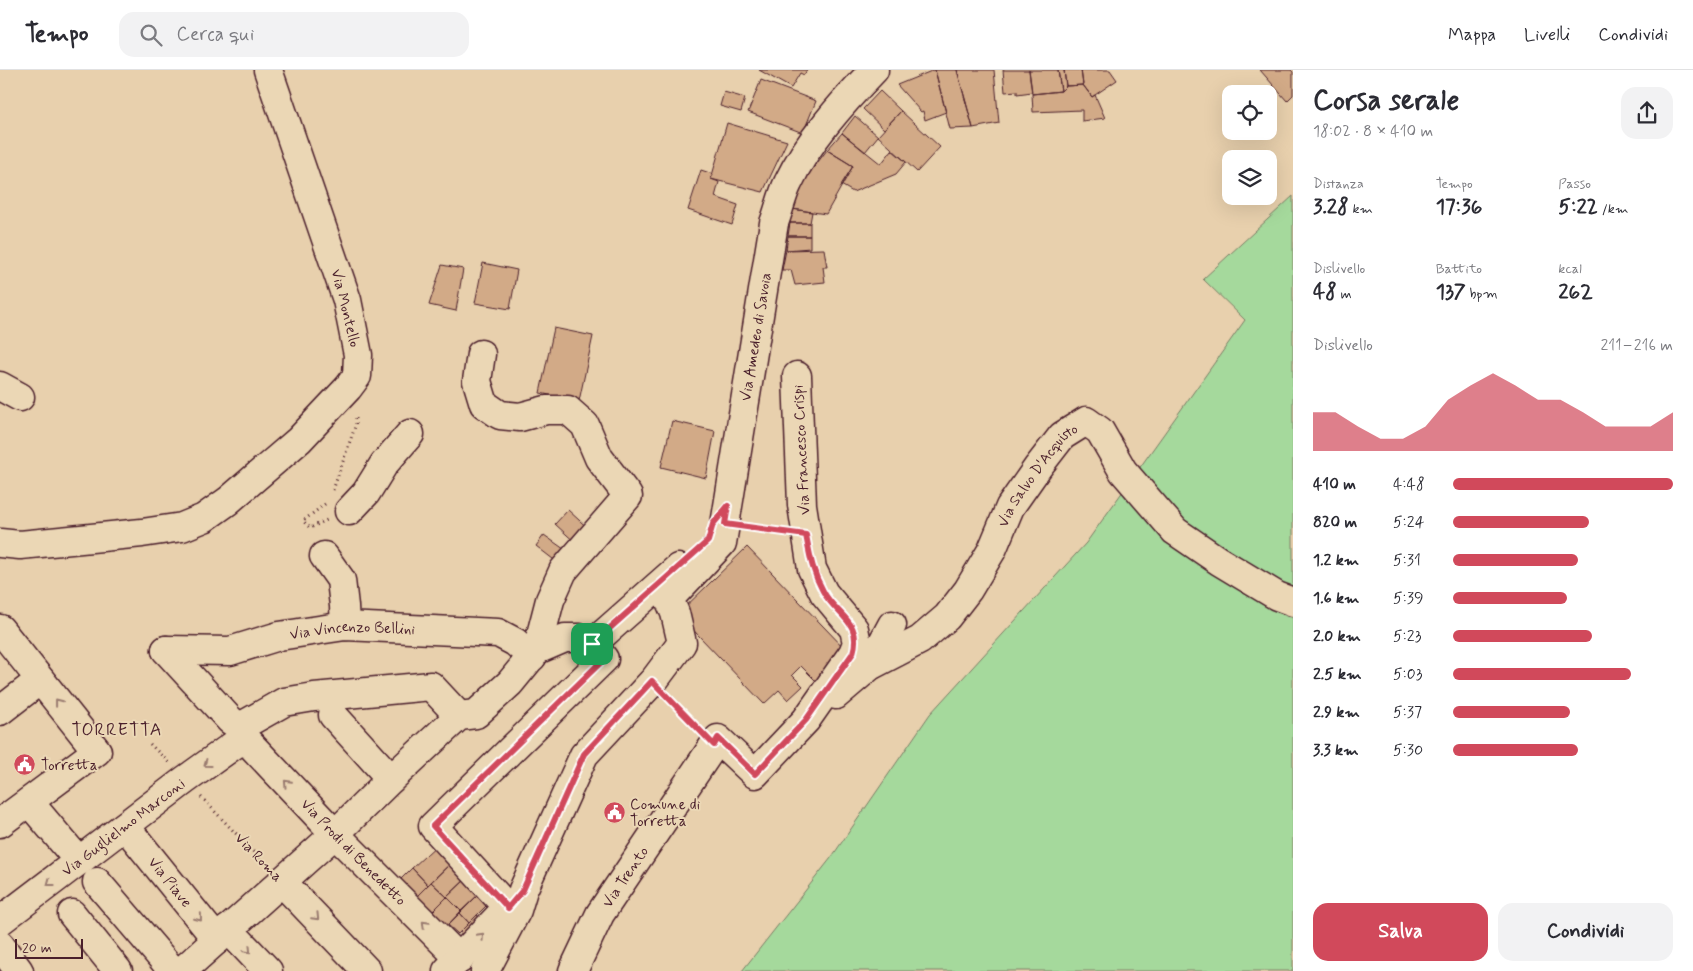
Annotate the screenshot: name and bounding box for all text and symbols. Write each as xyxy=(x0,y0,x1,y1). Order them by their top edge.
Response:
search box xyxy=(119,12,469,57)
text: Tempo xyxy=(25,19,89,50)
icon: search xyxy=(137,21,165,49)
text: Cerca qui xyxy=(177,22,254,47)
text: Mappa xyxy=(1448,23,1496,47)
text: Livelli xyxy=(1524,23,1570,47)
text: Condividi xyxy=(1598,23,1668,47)
text: Corsa serale xyxy=(1313,83,1459,120)
map controls xyxy=(1222,85,1277,205)
button: locate xyxy=(1222,85,1277,140)
button: share xyxy=(1621,87,1673,139)
text: 18:02 · 8 × 410 m xyxy=(1313,121,1433,142)
button: layers xyxy=(1222,150,1277,205)
text: Distanza xyxy=(1313,175,1364,193)
text: Tempo xyxy=(1436,175,1473,193)
text: Passo xyxy=(1558,175,1591,193)
text: 3.28 xyxy=(1313,193,1349,221)
text: 17:36 xyxy=(1436,193,1482,221)
text: 5:22 xyxy=(1558,193,1598,221)
text: km xyxy=(1349,200,1373,218)
text: /km xyxy=(1598,200,1628,218)
text: Dislivello xyxy=(1313,260,1365,278)
text: Battito xyxy=(1436,260,1482,278)
text: kcal xyxy=(1558,260,1582,278)
street label: Via Montello xyxy=(326,267,364,349)
street label: Via Amedeo di Savoia xyxy=(736,271,777,403)
text: 48 xyxy=(1313,278,1337,306)
text: 137 xyxy=(1436,278,1466,306)
text: 262 xyxy=(1558,278,1593,306)
text: m xyxy=(1337,285,1352,303)
text: bpm xyxy=(1466,285,1498,303)
text: Dislivello xyxy=(1313,335,1373,356)
text: 211–216 m xyxy=(1600,335,1673,356)
street label: Via Francesco Crispi xyxy=(789,384,815,516)
street label: Via Salvo D'Acquisto xyxy=(994,420,1082,530)
text: 410 m xyxy=(1313,474,1356,495)
text: 4:48 xyxy=(1393,474,1425,495)
text: 820 m xyxy=(1313,512,1357,533)
text: 5:24 xyxy=(1393,512,1424,533)
text: 1.2 km xyxy=(1313,550,1359,571)
text: 5:31 xyxy=(1393,550,1421,571)
text: 1.6 km xyxy=(1313,588,1359,609)
text: 5:39 xyxy=(1393,588,1424,609)
street label: Via Vincenzo Bellini xyxy=(288,617,415,645)
pin xyxy=(571,623,613,665)
text: 2.0 km xyxy=(1313,626,1361,647)
text: 5:23 xyxy=(1393,626,1421,647)
icon: arrive xyxy=(578,630,606,658)
text: 2.5 km xyxy=(1313,664,1361,685)
text: 5:03 xyxy=(1393,664,1423,685)
one-way arrow xyxy=(55,699,63,708)
text: 2.9 km xyxy=(1313,702,1360,723)
text: 5:37 xyxy=(1393,702,1422,723)
district label: TORRETTA xyxy=(71,718,163,742)
text: 3.3 km xyxy=(1313,740,1358,761)
text: 5:30 xyxy=(1393,740,1423,761)
public building icon: Torretta xyxy=(13,753,37,777)
place label: Torretta xyxy=(41,756,98,776)
one-way arrow xyxy=(204,758,213,767)
street label: Via Guglielmo Marconi xyxy=(58,774,190,881)
one-way arrow xyxy=(284,780,293,789)
street label: Via Prodi di Benedetto xyxy=(296,795,410,911)
place label: Comune di Torretta xyxy=(630,795,700,832)
public building icon: Comune di Torretta xyxy=(602,801,626,825)
street label: Via Roma xyxy=(230,829,287,887)
street label: Via Trento xyxy=(598,843,654,912)
street label: Via Piave xyxy=(143,853,196,912)
one-way arrow xyxy=(47,877,56,885)
button: Salva xyxy=(1313,903,1488,961)
button: Condividi xyxy=(1498,903,1673,961)
one-way arrow xyxy=(310,911,319,920)
one-way arrow xyxy=(194,913,203,922)
one-way arrow xyxy=(422,921,431,930)
one-way arrow xyxy=(475,933,484,942)
scale bar xyxy=(15,936,82,959)
text: 20 m xyxy=(22,939,52,957)
one-way arrow xyxy=(243,944,252,953)

